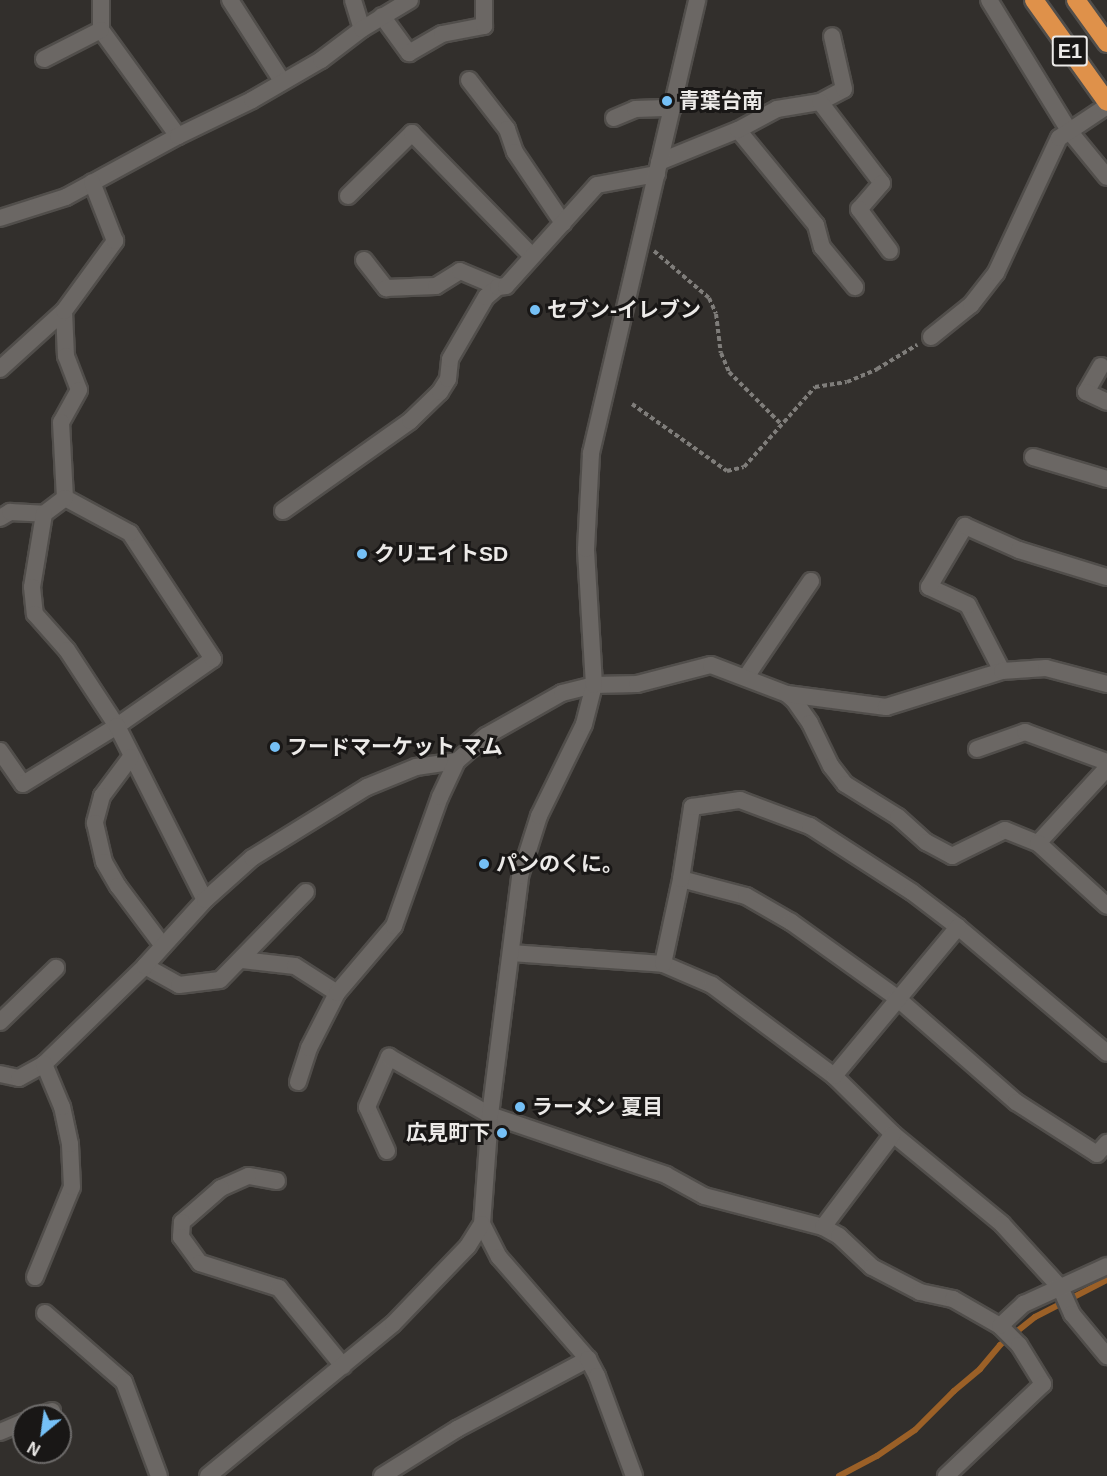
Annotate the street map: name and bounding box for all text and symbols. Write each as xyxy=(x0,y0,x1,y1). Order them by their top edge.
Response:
road number: E1 xyxy=(1050,34,1090,68)
place label: 青葉台南 xyxy=(679,88,763,114)
marker: 青葉台南 xyxy=(660,94,674,108)
place label: セブン-イレブン xyxy=(547,297,701,323)
marker: セブン-イレブン xyxy=(528,303,542,317)
place label: クリエイトSD xyxy=(374,541,508,567)
marker: クリエイトSD xyxy=(355,547,369,561)
place label: フードマーケット マム xyxy=(287,734,503,760)
marker: フードマーケット マム xyxy=(268,740,282,754)
place label: パンのくに。 xyxy=(496,851,622,877)
marker: パンのくに。 xyxy=(477,857,491,871)
place label: ラーメン 夏目 xyxy=(532,1094,664,1120)
marker: ラーメン 夏目 xyxy=(513,1100,527,1114)
place label: 広見町下 xyxy=(406,1120,490,1146)
marker: 広見町下 xyxy=(495,1126,509,1140)
north arrow xyxy=(12,1404,72,1464)
text: N xyxy=(25,1438,43,1459)

